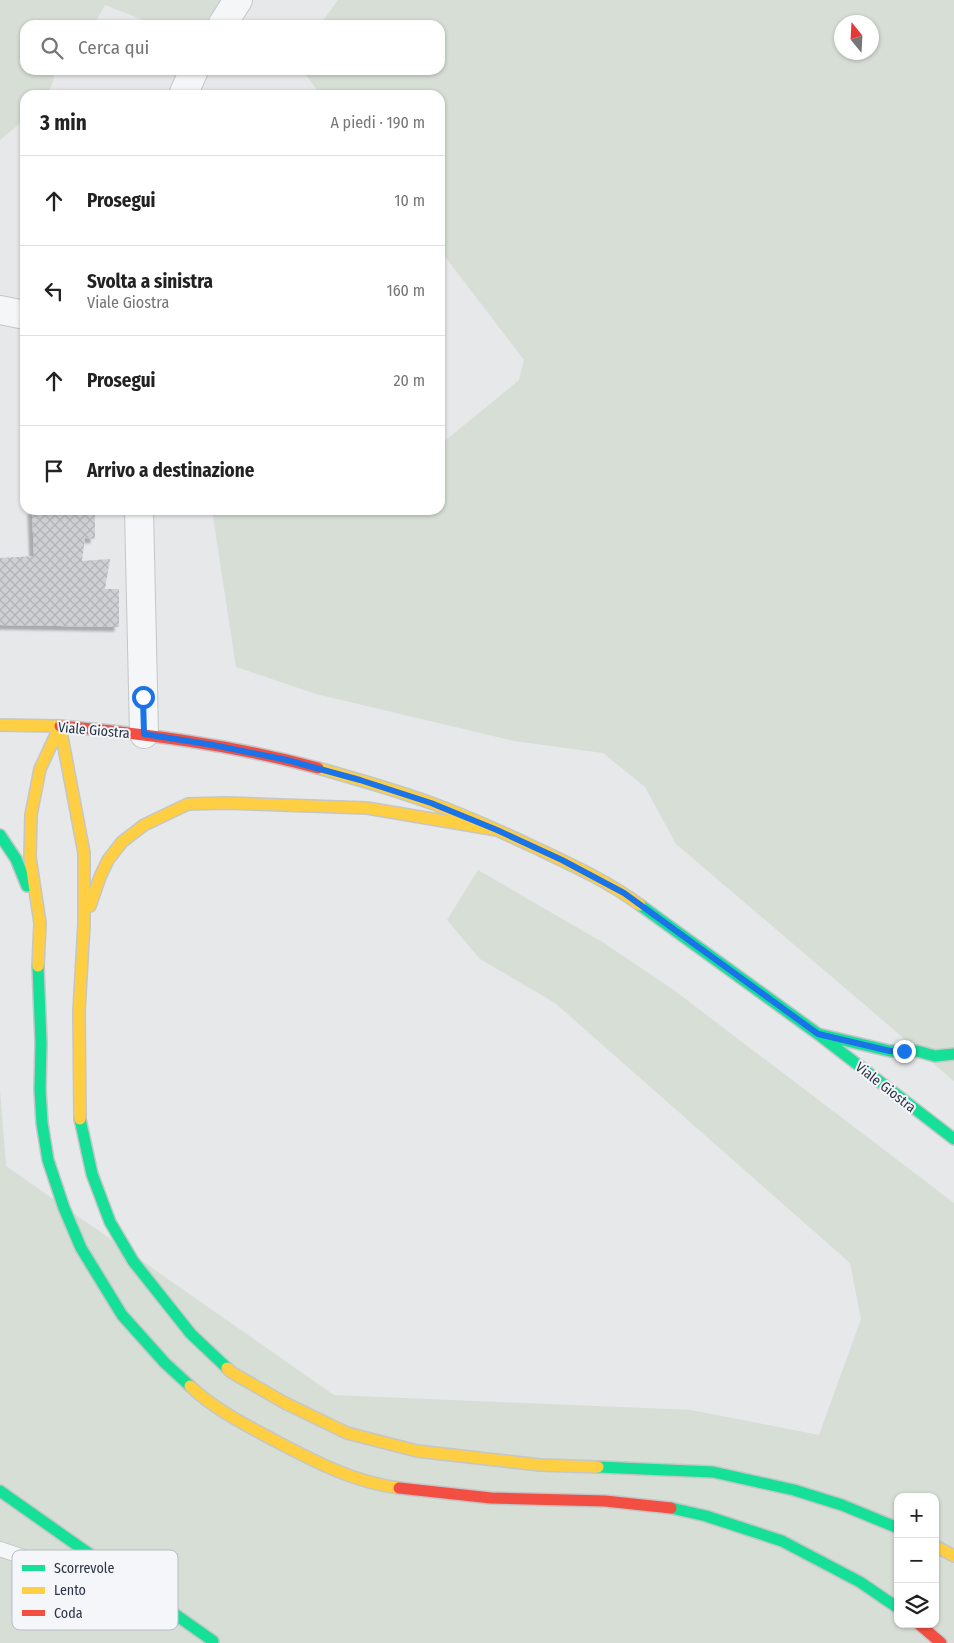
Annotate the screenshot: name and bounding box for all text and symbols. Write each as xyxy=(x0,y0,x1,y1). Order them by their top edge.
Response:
north arrow xyxy=(834,15,879,60)
search box xyxy=(20,20,445,75)
icon: search xyxy=(38,34,66,62)
text: Cerca qui xyxy=(78,36,149,59)
text: 3 min xyxy=(40,110,87,136)
text: A piedi · 190 m xyxy=(330,113,425,132)
icon: ahead xyxy=(40,187,68,215)
text: Prosegui xyxy=(87,189,156,212)
text: 10 m xyxy=(394,191,425,210)
text: Svolta a sinistra xyxy=(87,270,213,293)
icon: left xyxy=(40,277,68,305)
text: 160 m xyxy=(386,281,425,300)
text: Viale Giostra xyxy=(87,293,169,312)
icon: ahead xyxy=(40,367,68,395)
text: Prosegui xyxy=(87,369,156,392)
text: 20 m xyxy=(394,371,425,390)
icon: arrive xyxy=(40,457,68,485)
text: Arrivo a destinazione xyxy=(87,459,254,482)
route start xyxy=(132,686,155,709)
street label: Viale Giostra xyxy=(57,719,131,742)
route end xyxy=(893,1040,916,1063)
street label: Viale Giostra xyxy=(852,1059,919,1116)
map controls xyxy=(894,1493,939,1628)
button: + xyxy=(894,1493,939,1538)
button: − xyxy=(894,1538,939,1583)
legend xyxy=(12,1550,178,1630)
text: Scorrevole xyxy=(54,1560,114,1577)
text: Lento xyxy=(54,1582,86,1599)
button: layers xyxy=(894,1583,939,1628)
text: Coda xyxy=(54,1605,83,1622)

